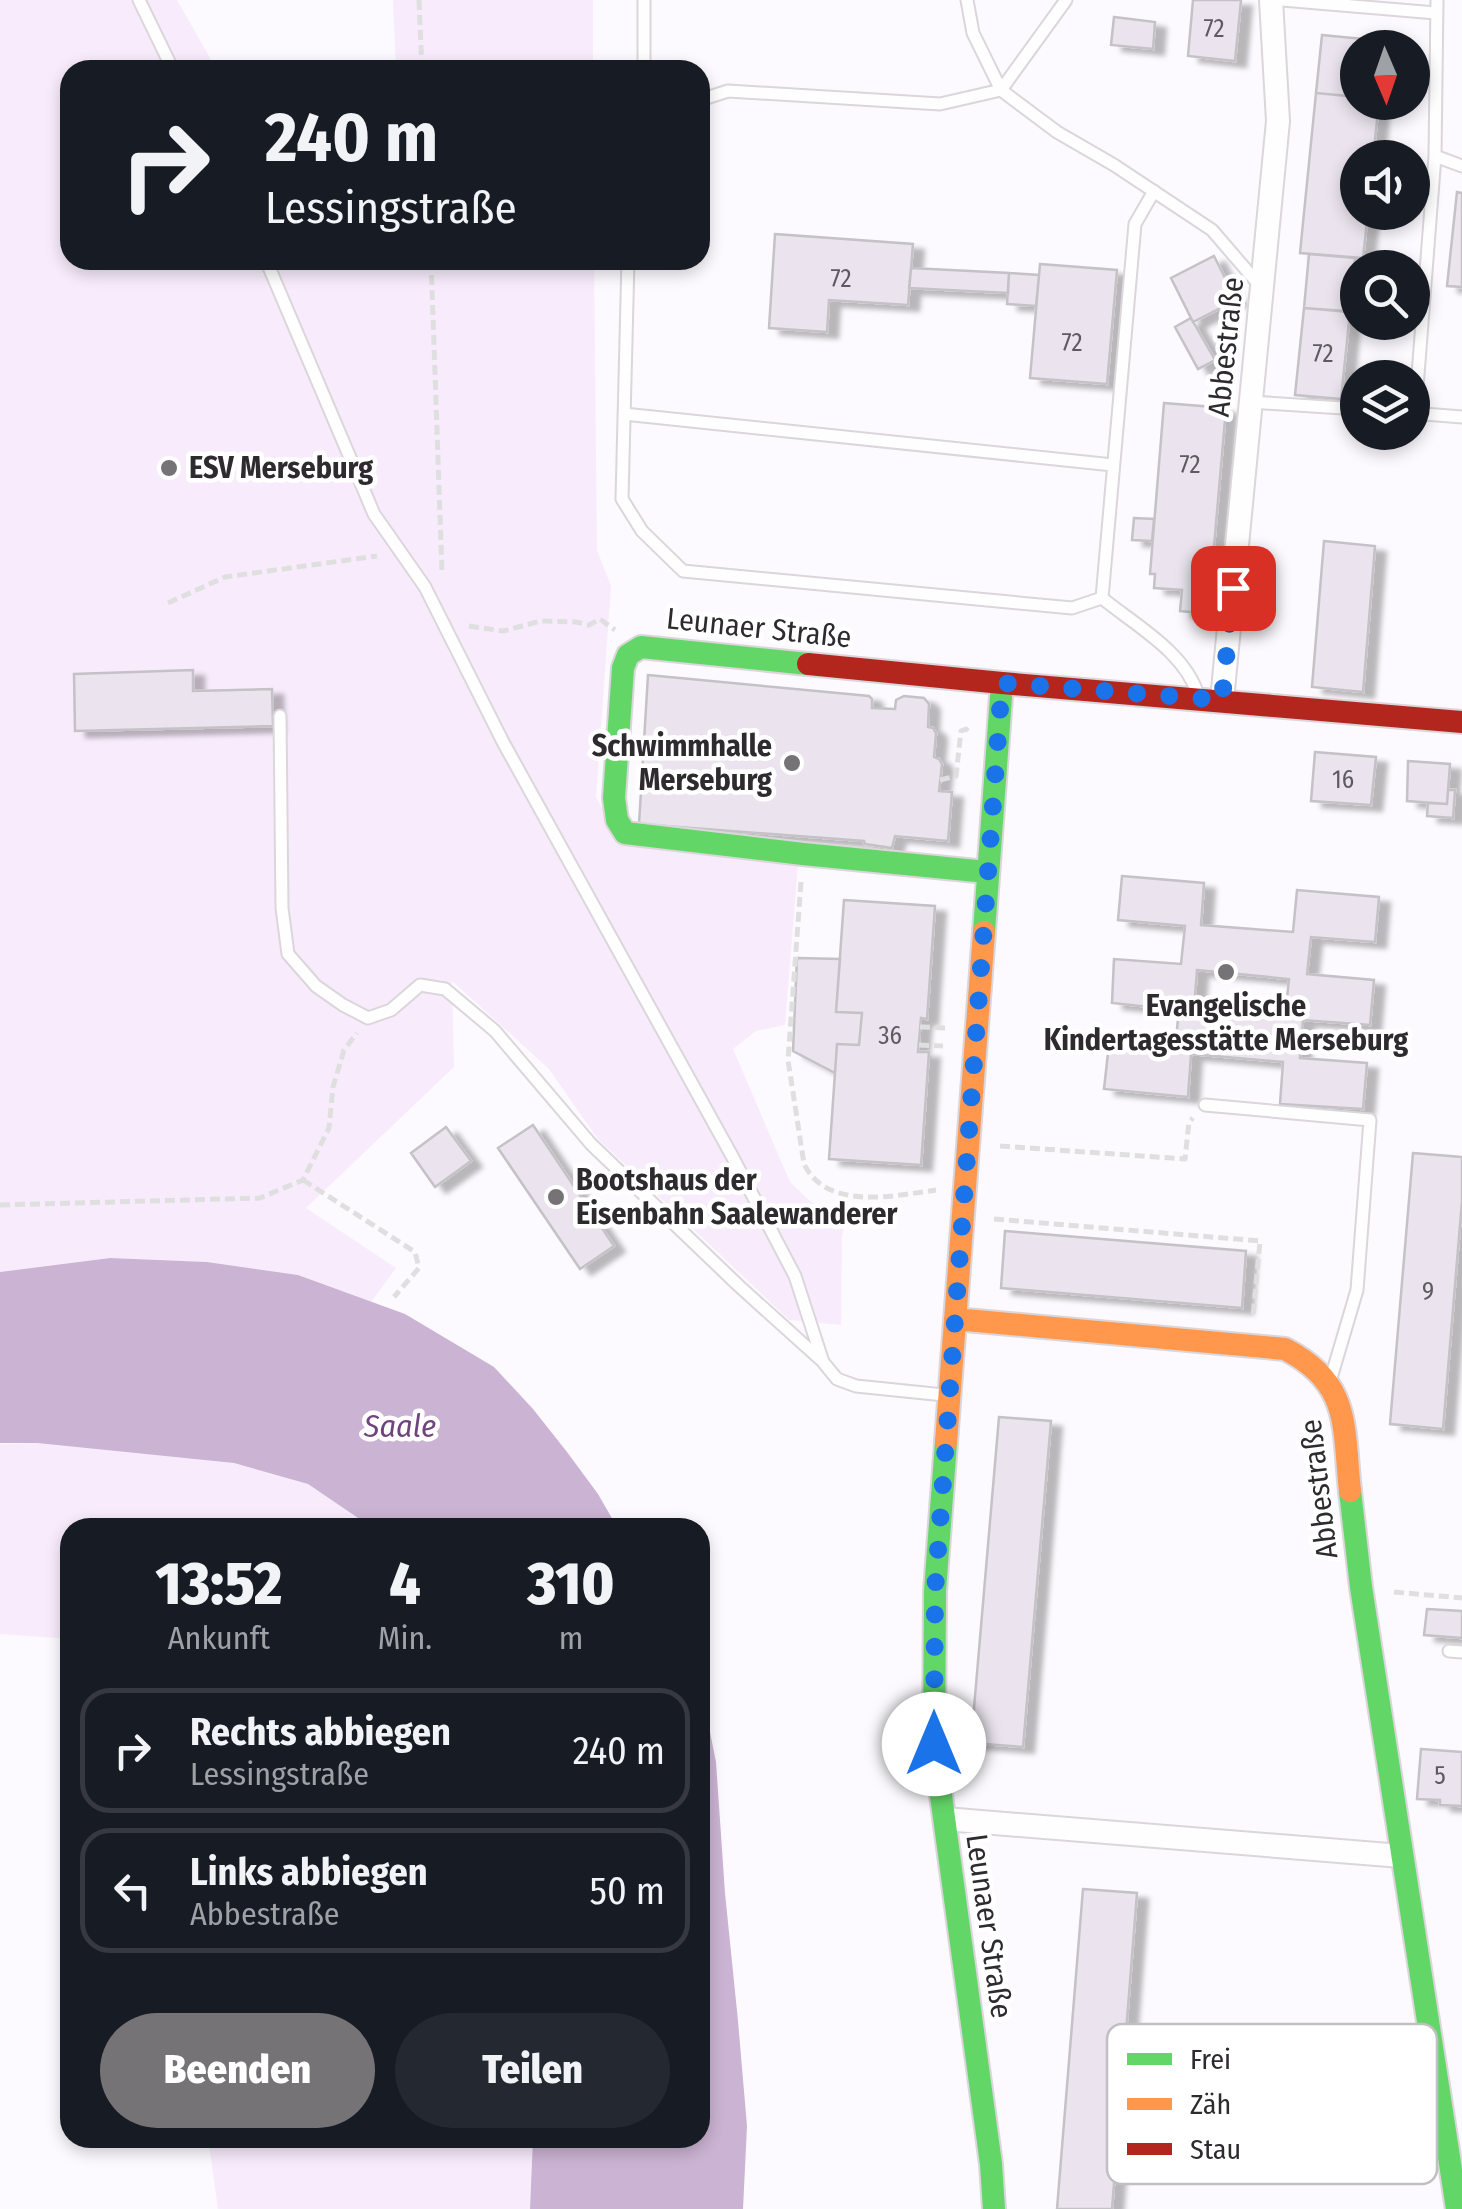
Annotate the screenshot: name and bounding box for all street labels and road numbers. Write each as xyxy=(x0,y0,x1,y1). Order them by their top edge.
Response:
street label: Abbestraße xyxy=(1201,275,1251,419)
street label: Leunaer Straße xyxy=(665,600,853,656)
street label: Abbestraße xyxy=(1293,1417,1345,1561)
street label: Leunaer Straße xyxy=(958,1832,1020,2020)

